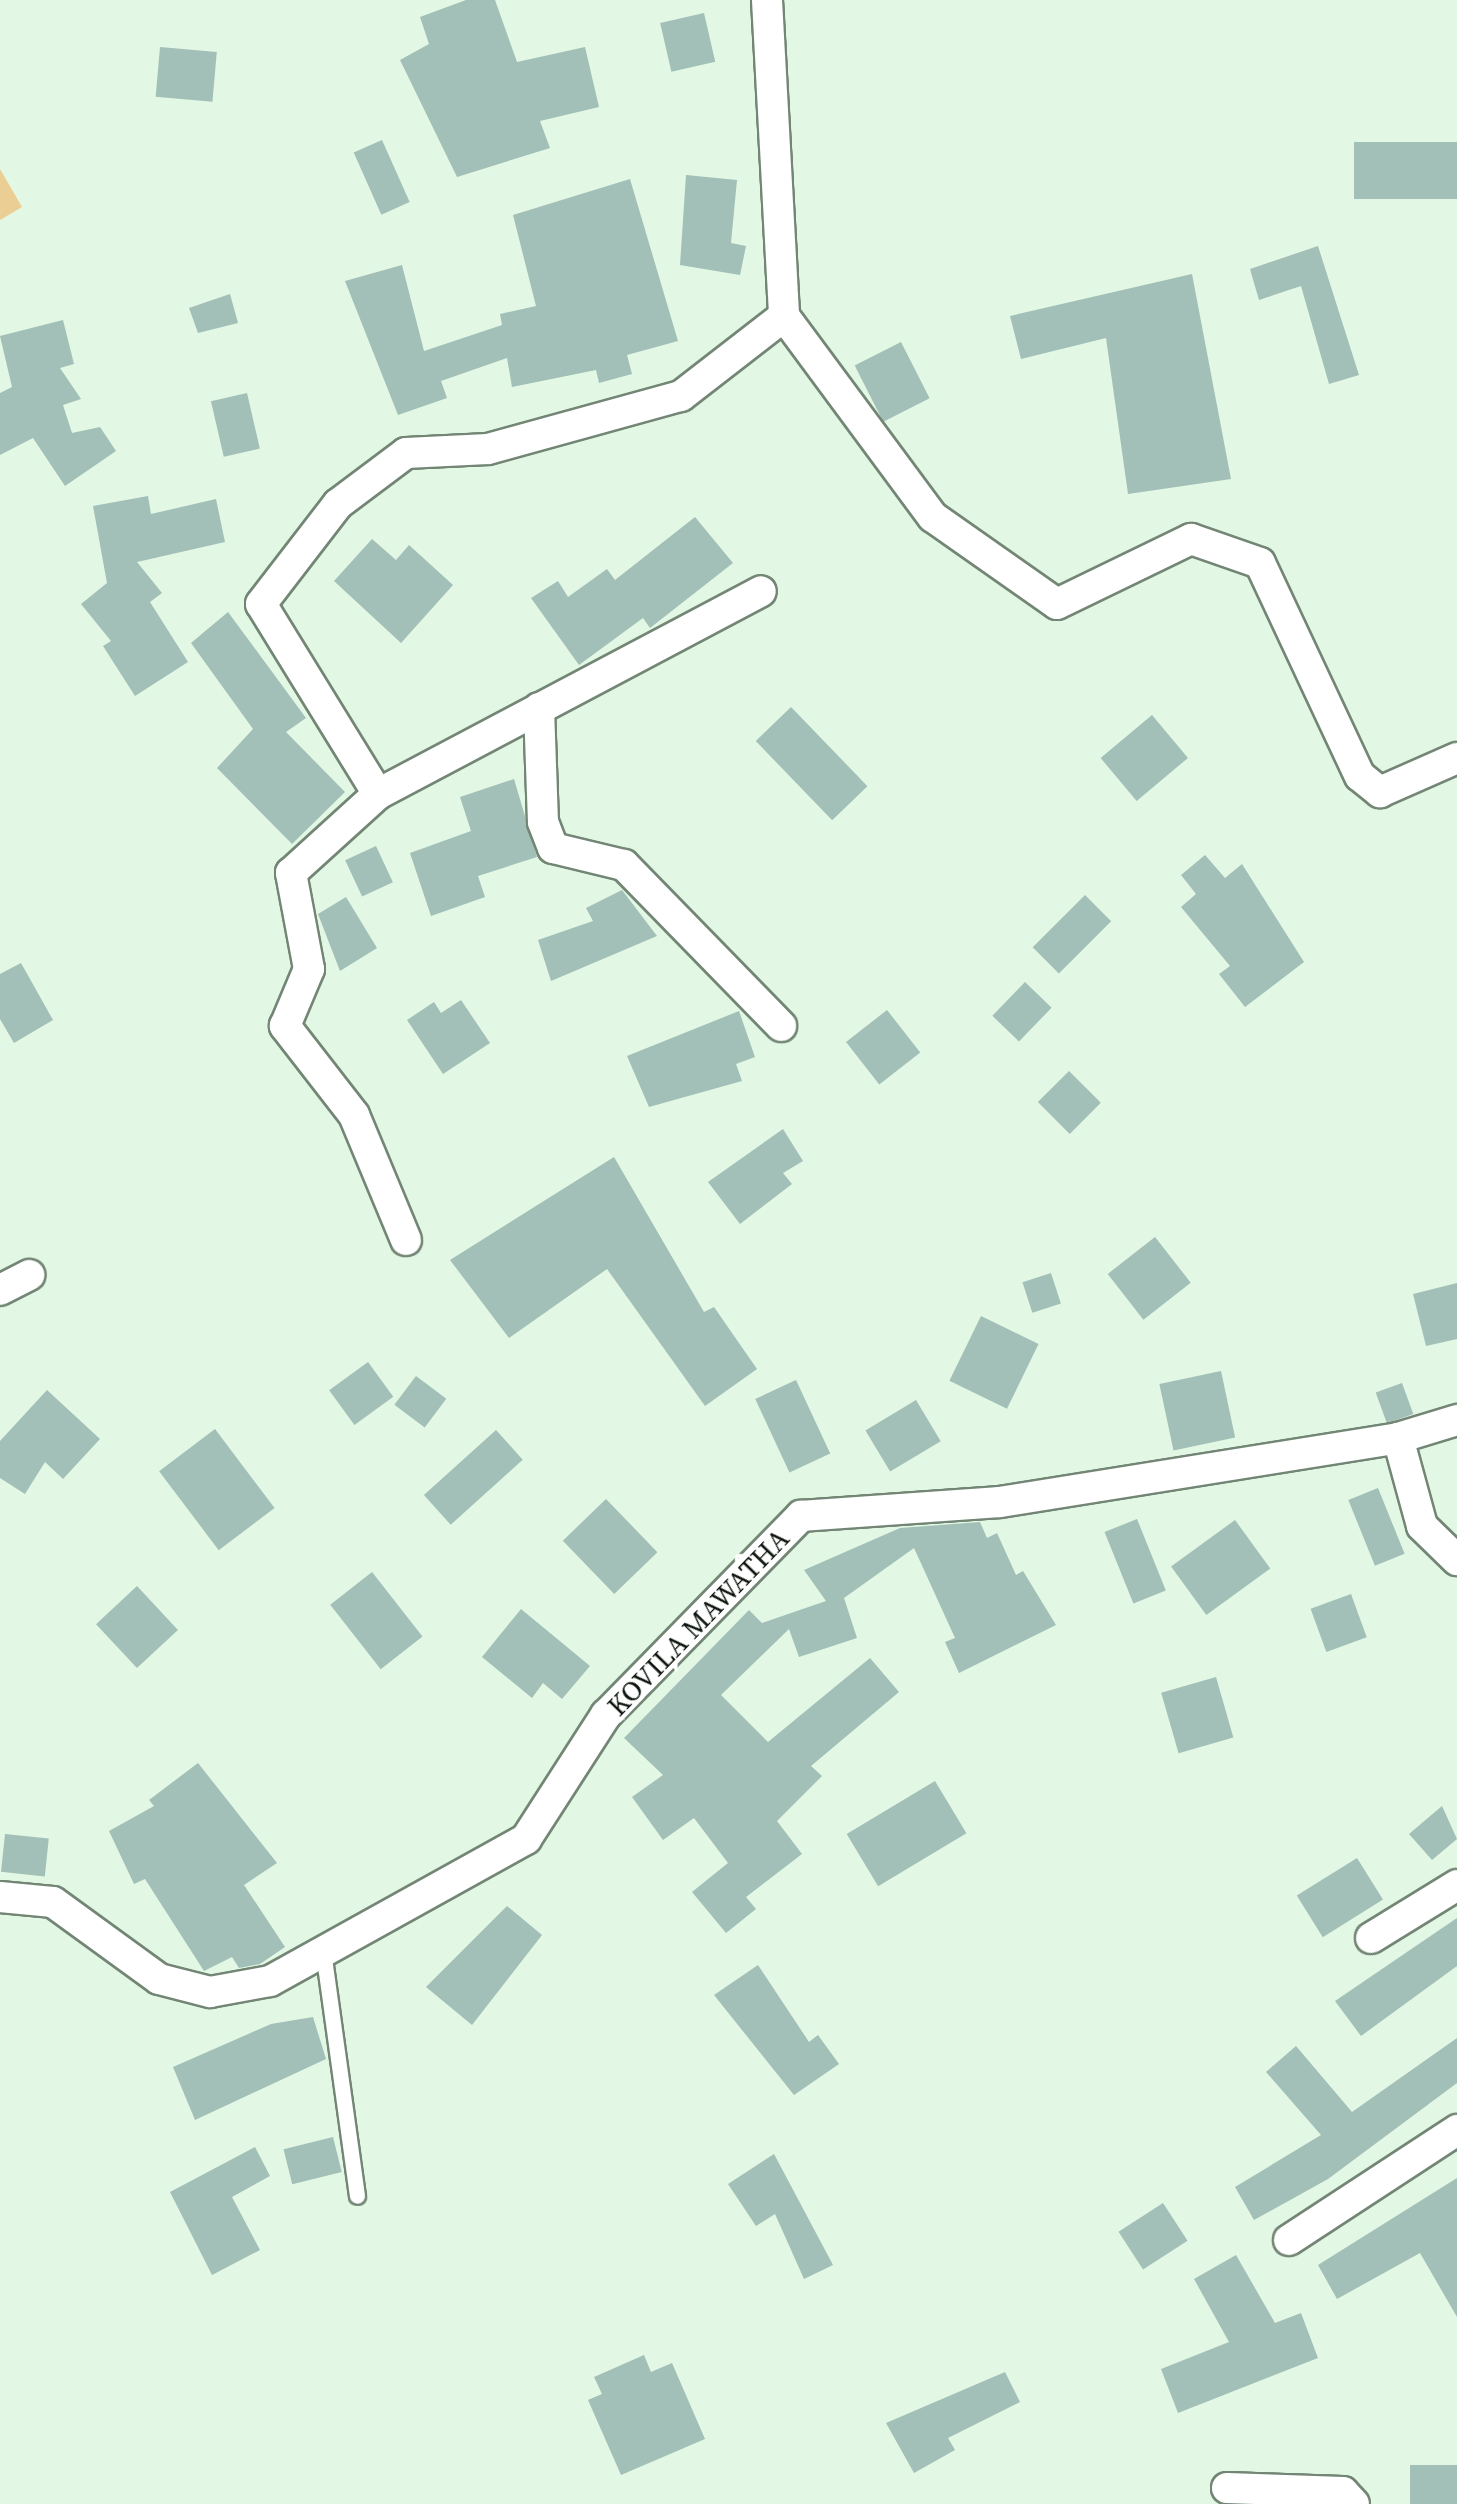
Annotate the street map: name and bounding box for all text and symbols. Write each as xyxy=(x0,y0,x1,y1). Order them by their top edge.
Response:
street label: KOVILA MAWATHA xyxy=(600,1522,796,1722)

